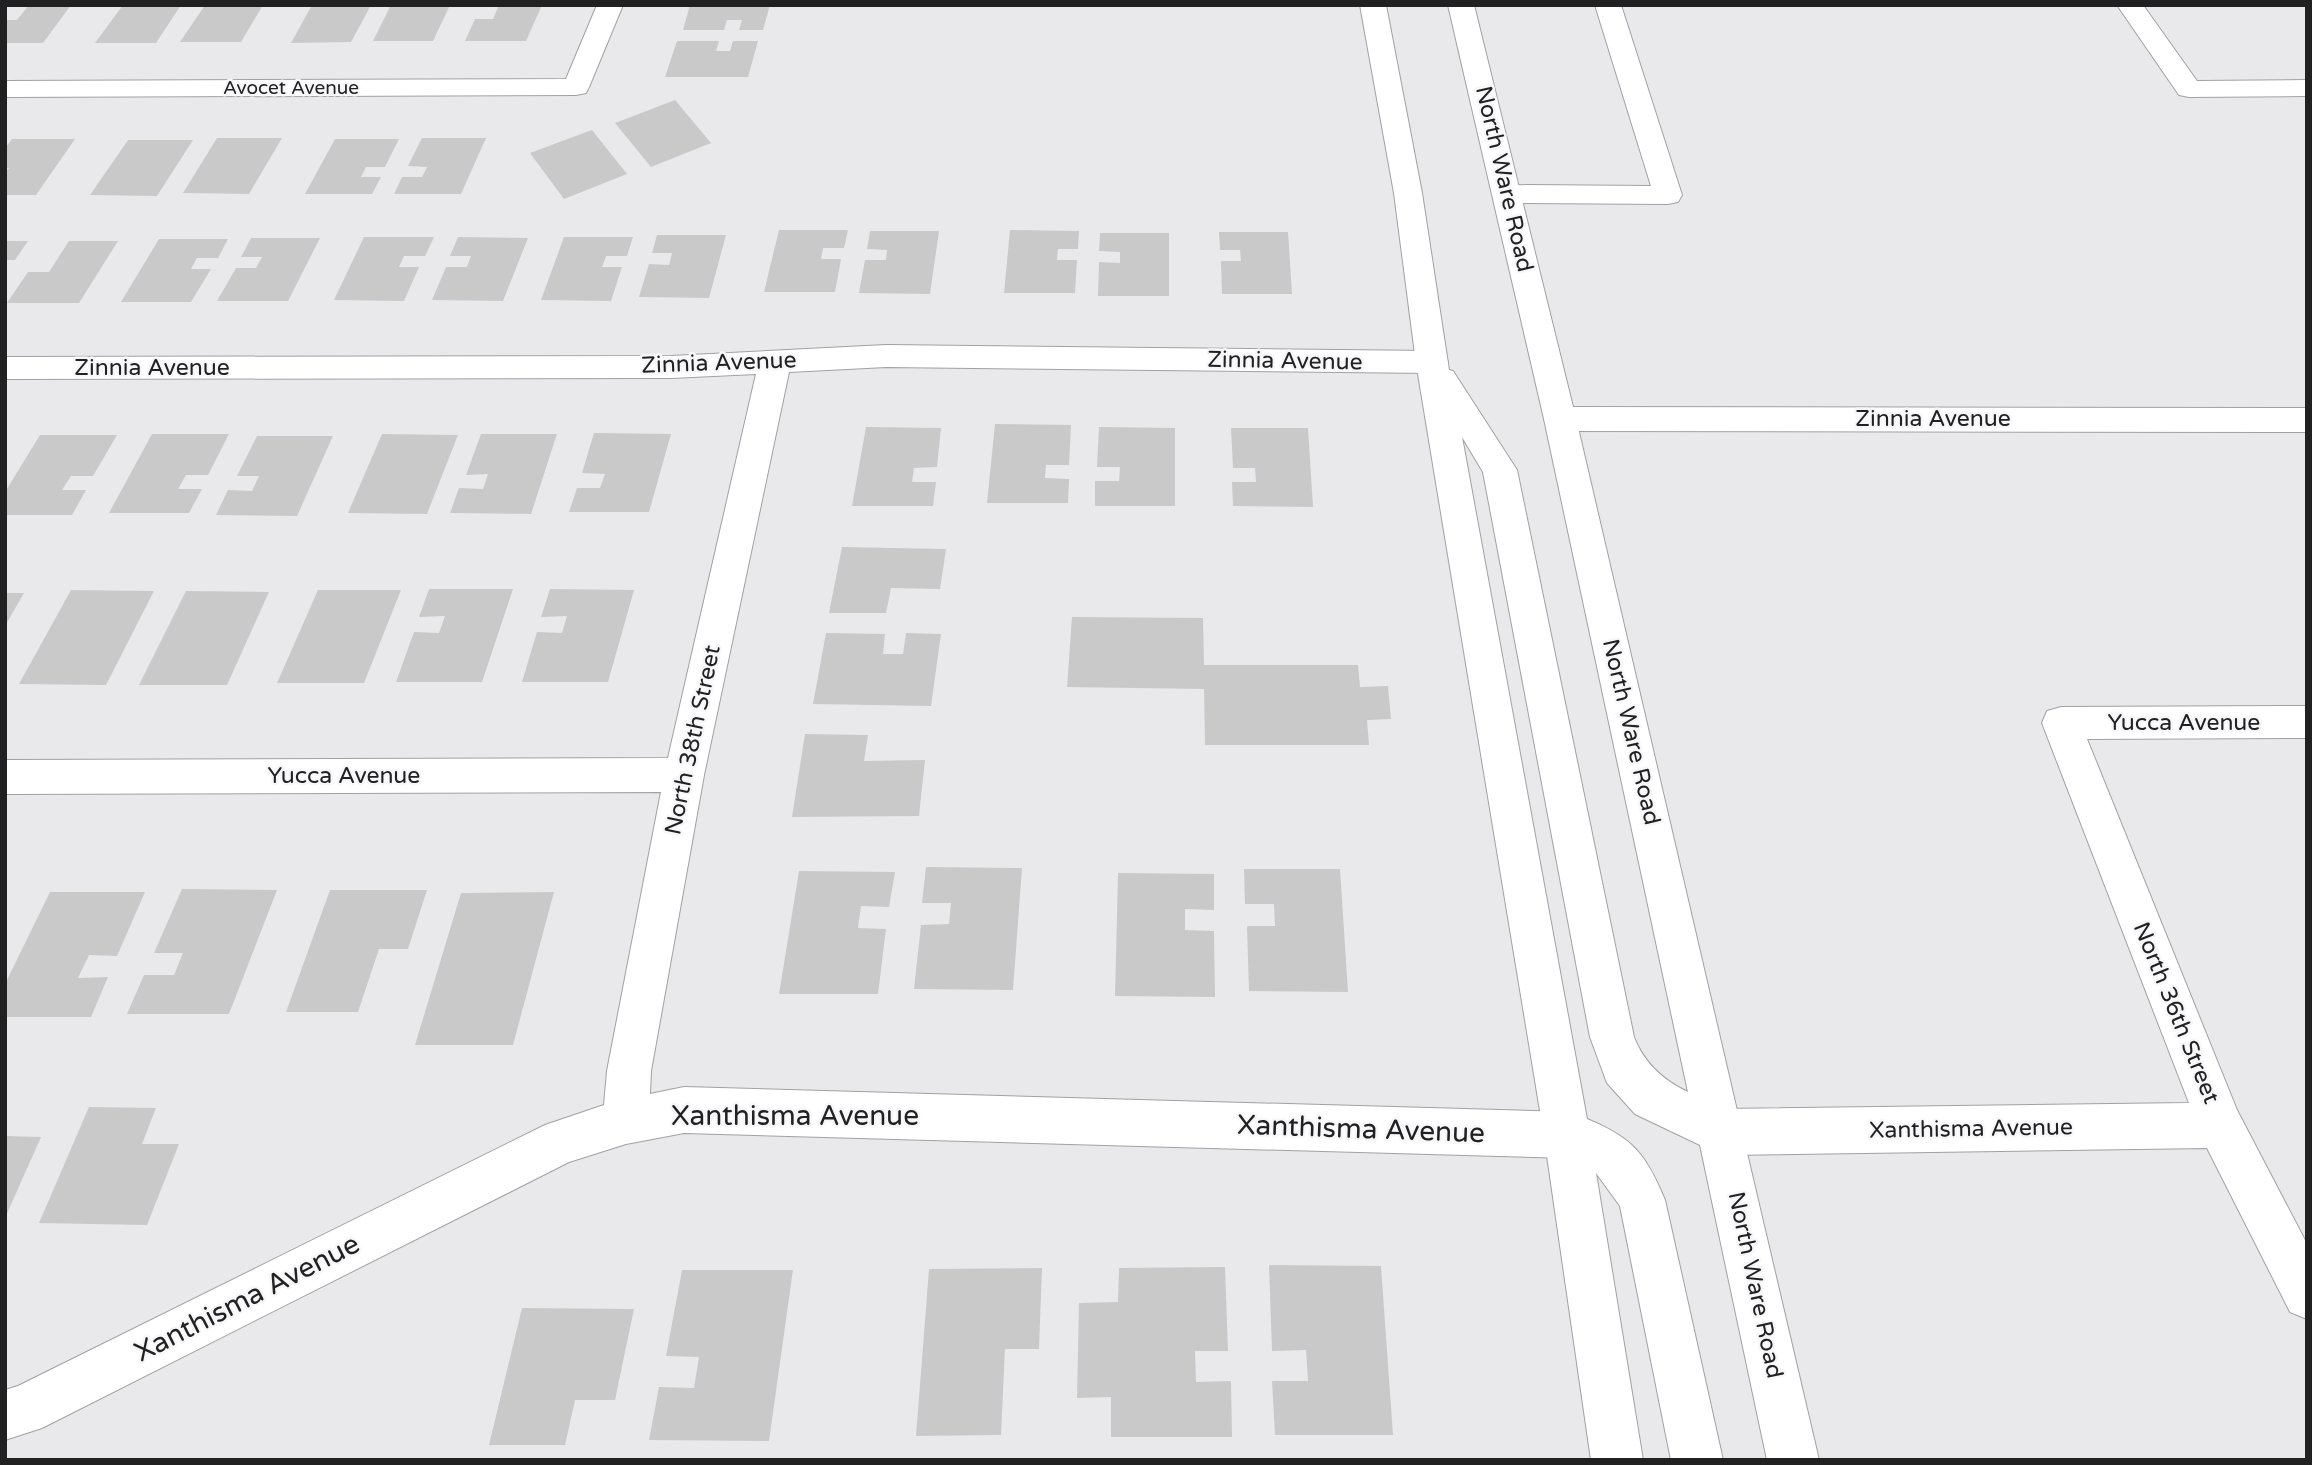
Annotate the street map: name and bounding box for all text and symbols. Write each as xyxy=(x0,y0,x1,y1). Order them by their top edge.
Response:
street label: Avocet Avenue xyxy=(223,77,359,99)
street label: North Ware Road xyxy=(1469,83,1539,275)
street label: Zinnia Avenue xyxy=(641,346,797,380)
street label: Zinnia Avenue xyxy=(1207,346,1363,376)
street label: Zinnia Avenue xyxy=(74,354,230,382)
street label: Zinnia Avenue xyxy=(1855,405,2011,433)
street label: North Ware Road xyxy=(1596,636,1666,828)
street label: North 38th Street xyxy=(659,642,727,837)
street label: Yucca Avenue xyxy=(2108,709,2260,737)
street label: Yucca Avenue xyxy=(268,762,420,790)
street label: North 36th Street xyxy=(2127,918,2225,1108)
street label: Xanthisma Avenue xyxy=(671,1099,919,1133)
street label: Xanthisma Avenue xyxy=(1236,1108,1486,1150)
street label: Xanthisma Avenue xyxy=(1869,1113,2073,1145)
street label: North Ware Road xyxy=(1722,1189,1788,1381)
street label: Xanthisma Avenue xyxy=(129,1227,365,1369)

